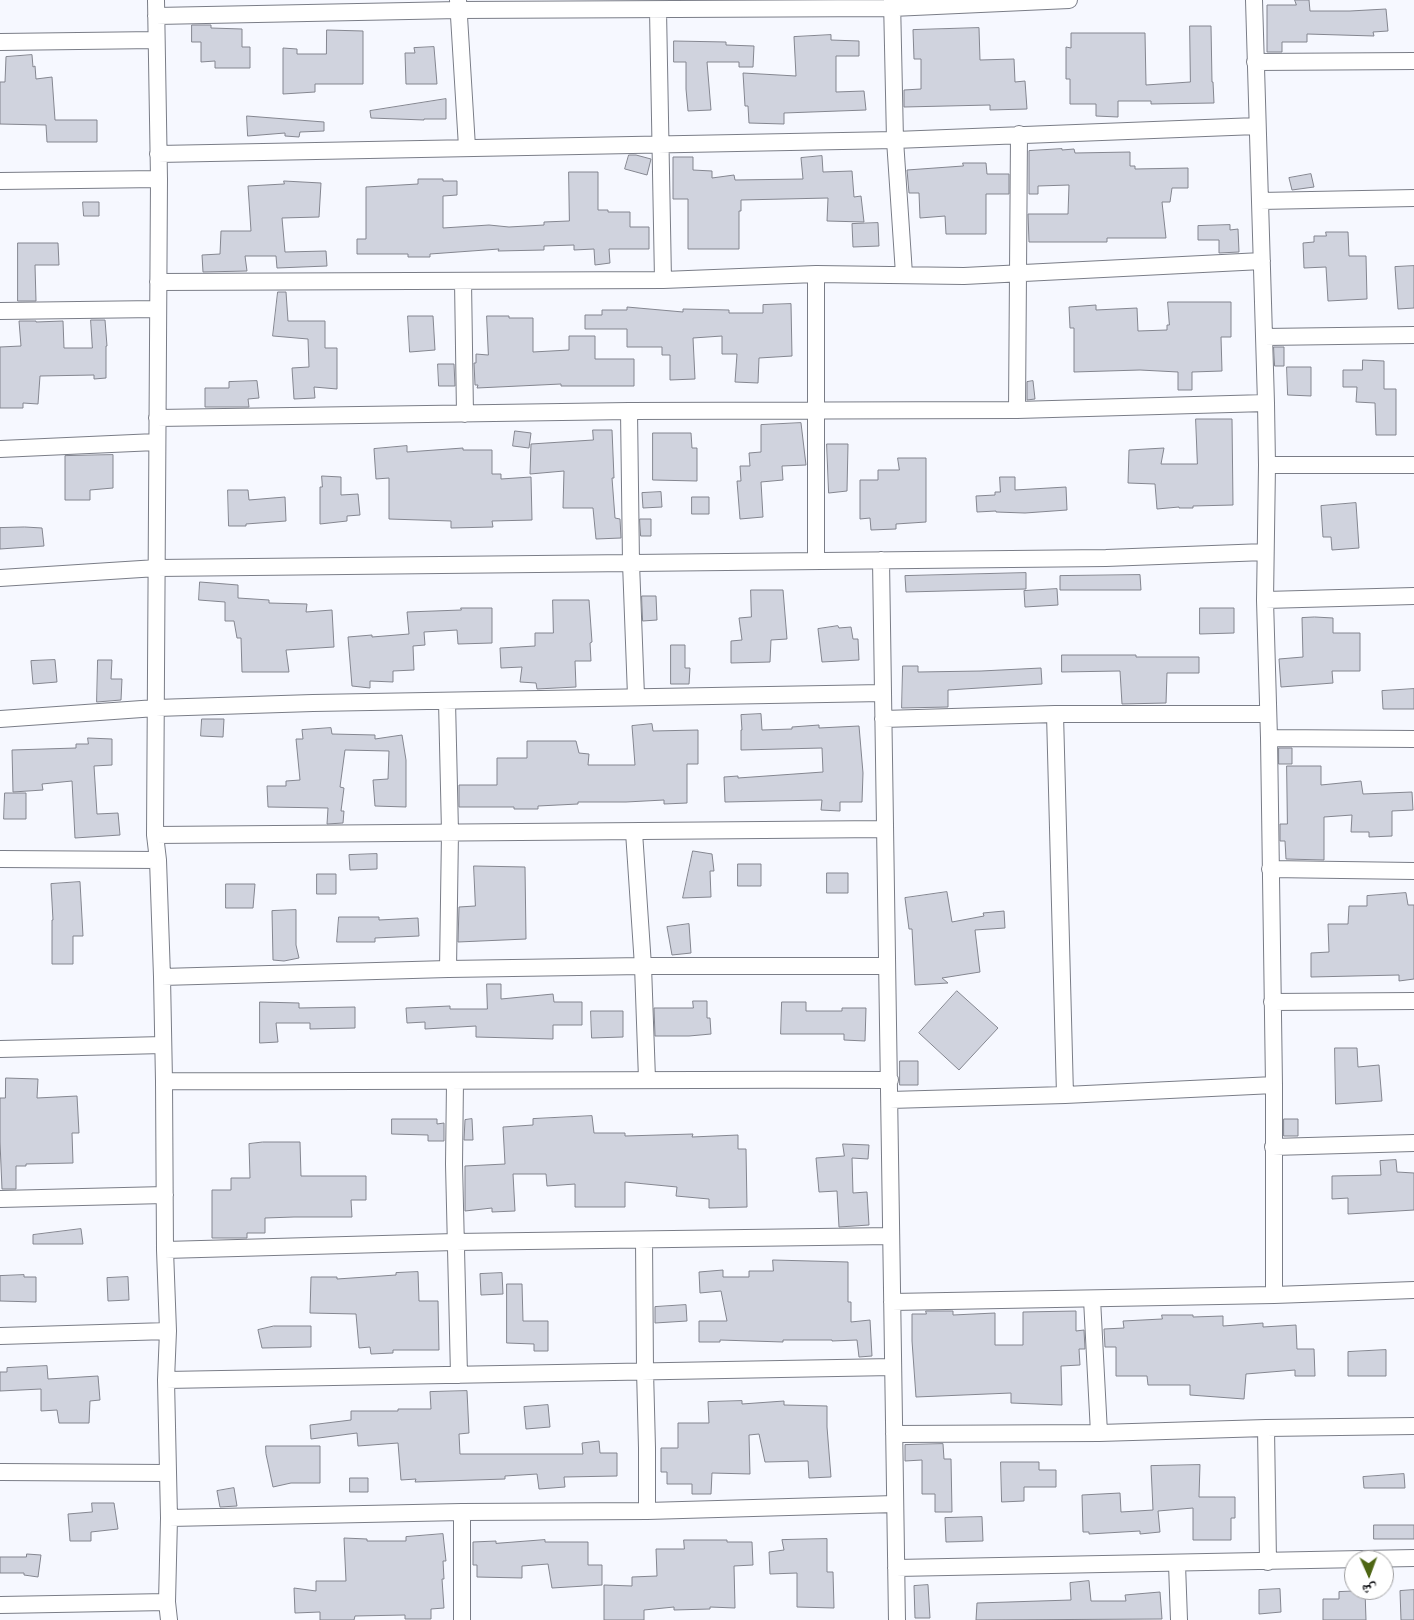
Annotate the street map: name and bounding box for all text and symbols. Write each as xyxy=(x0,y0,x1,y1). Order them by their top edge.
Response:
north arrow xyxy=(1344,1550,1394,1600)
text: ش xyxy=(1362,1581,1377,1598)

